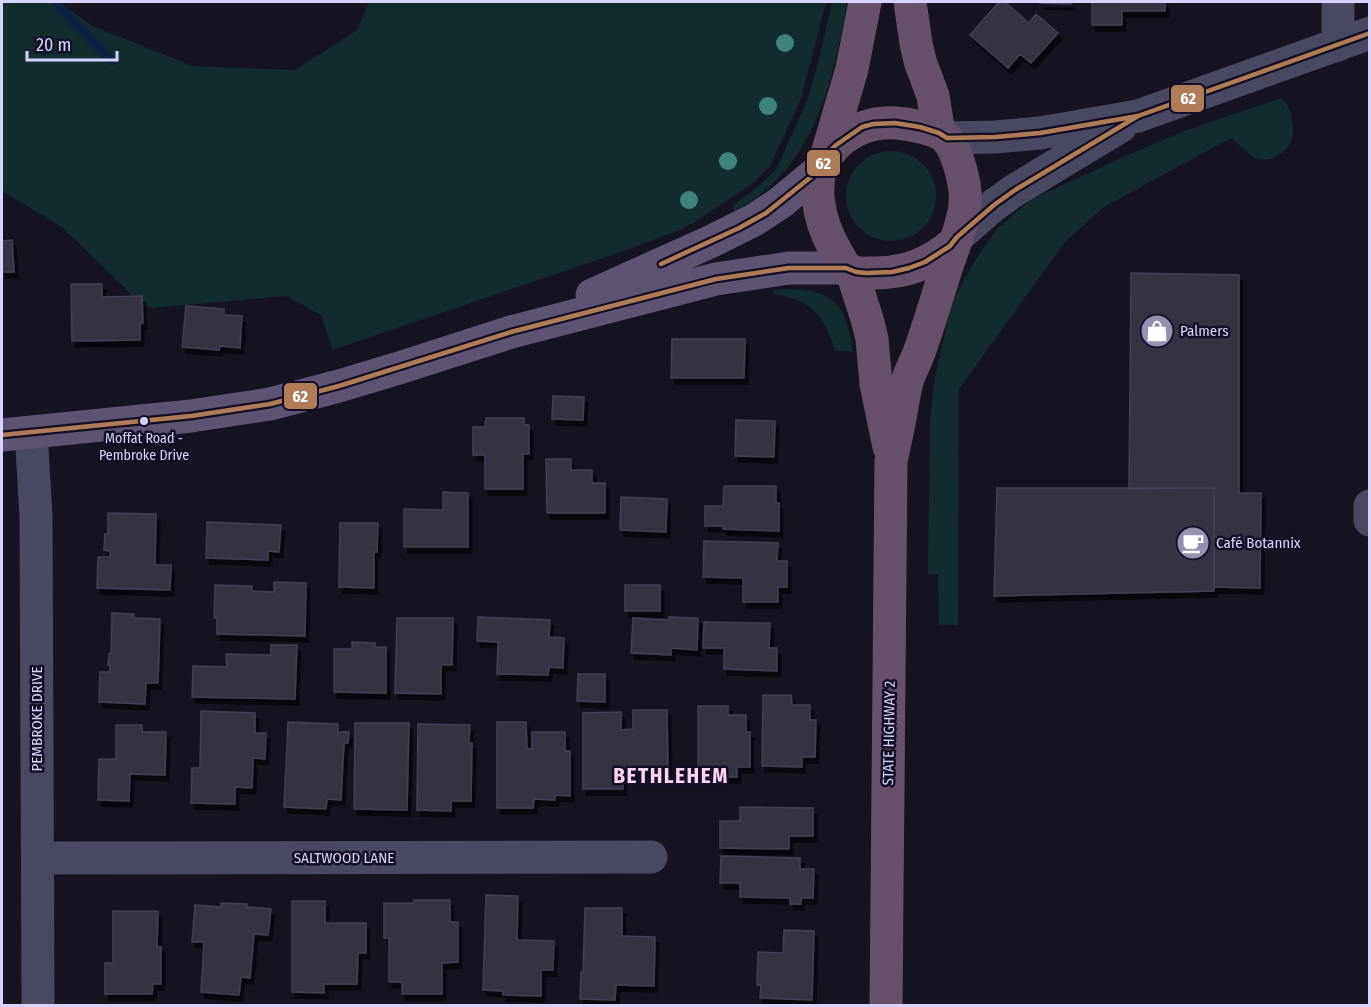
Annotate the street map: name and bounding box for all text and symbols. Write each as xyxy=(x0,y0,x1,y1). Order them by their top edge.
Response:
scale bar xyxy=(27,24,117,62)
text: 20 m xyxy=(36,34,71,56)
line badge: 62 xyxy=(1170,84,1205,113)
text: 62 xyxy=(1180,89,1196,108)
line badge: 62 xyxy=(806,149,841,177)
text: 62 xyxy=(815,154,831,173)
shop icon: Palmers xyxy=(1139,313,1175,349)
place label: Palmers xyxy=(1180,322,1229,340)
line badge: 62 xyxy=(283,382,318,410)
text: 62 xyxy=(292,387,308,406)
marker: Moffat Road - Pembroke Drive xyxy=(138,415,150,427)
place label: Moffat Road - Pembroke Drive xyxy=(99,430,189,464)
cafe icon: Café Botannix xyxy=(1175,525,1211,561)
place label: Café Botannix xyxy=(1216,534,1301,552)
street label: PEMBROKE DRIVE xyxy=(28,666,46,772)
street label: STATE HIGHWAY 2 xyxy=(879,680,899,785)
district label: BETHLEHEM xyxy=(613,763,729,789)
street label: SALTWOOD LANE xyxy=(294,849,394,867)

